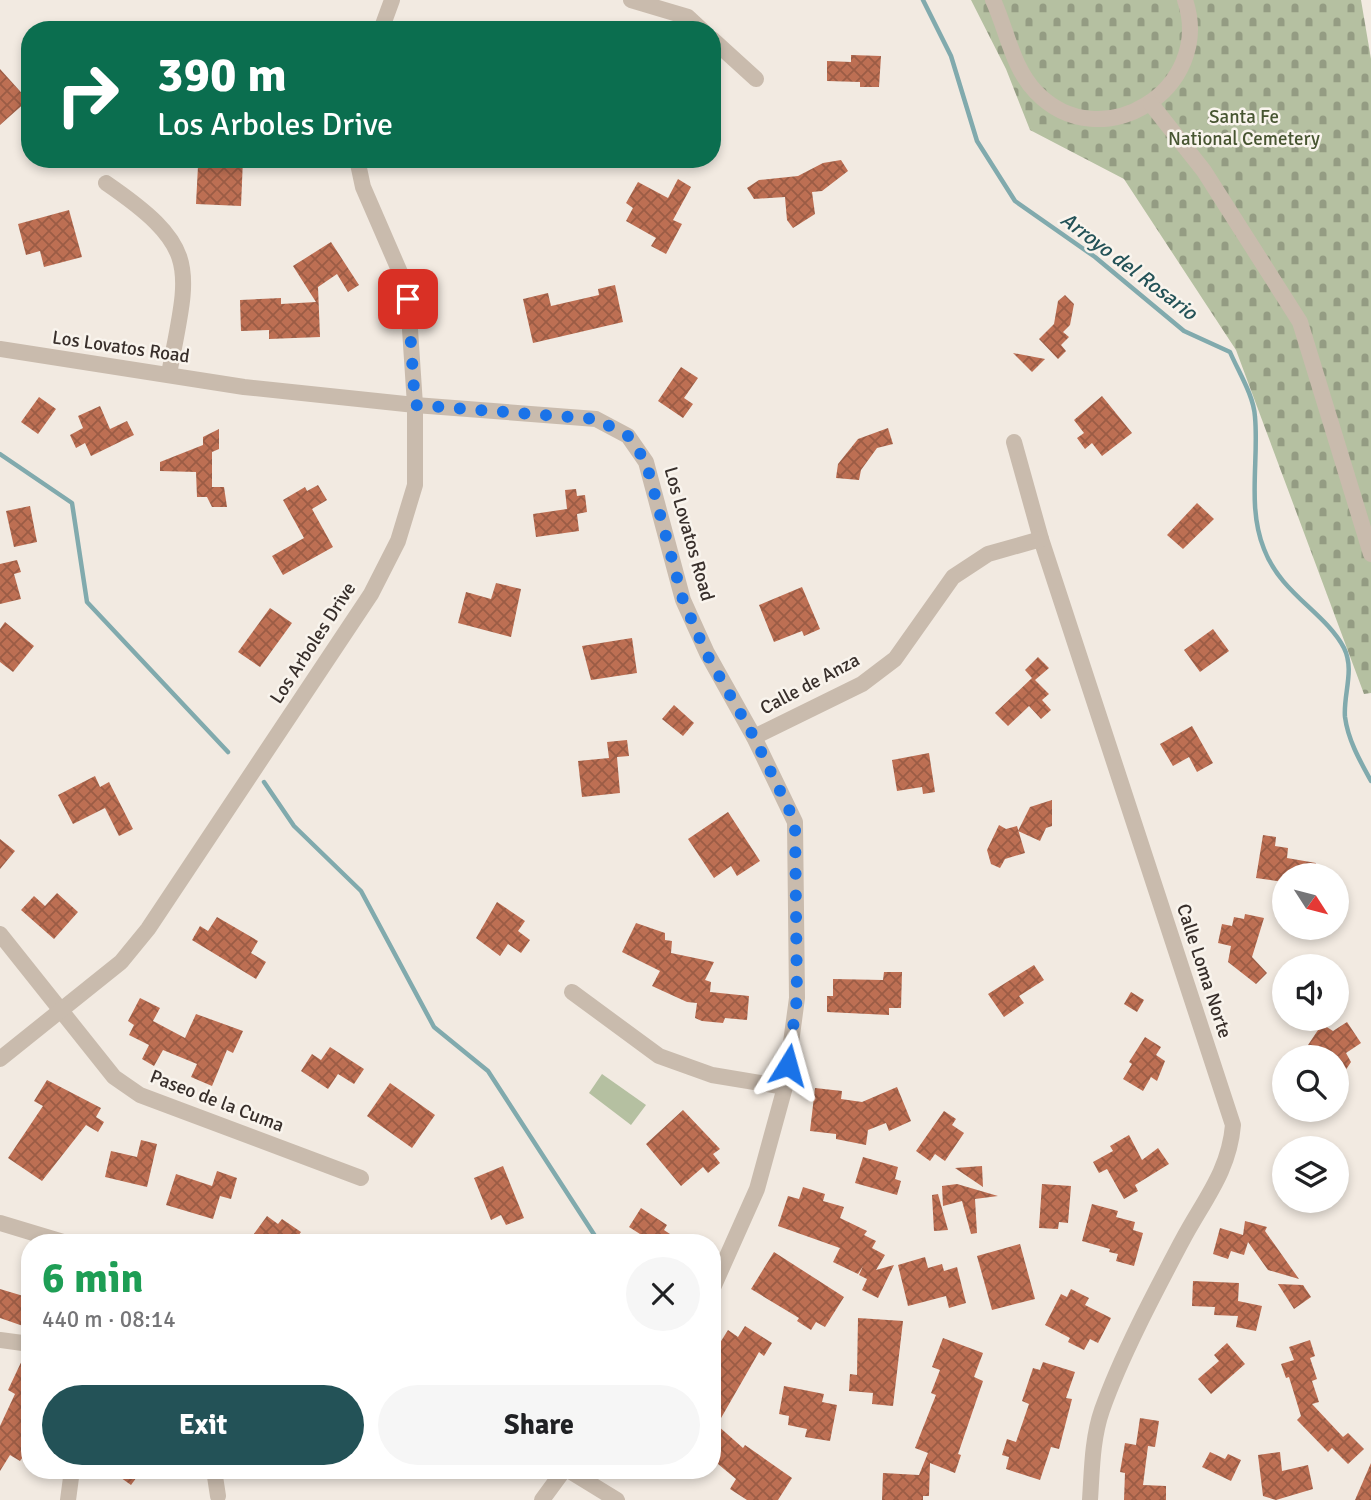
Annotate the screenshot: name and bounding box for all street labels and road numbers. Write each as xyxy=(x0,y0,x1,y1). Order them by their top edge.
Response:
street label: Los Lovatos Road xyxy=(51,325,191,369)
street label: Los Lovatos Road xyxy=(658,464,720,604)
street label: Los Arboles Drive xyxy=(265,578,361,708)
street label: Calle de Anza xyxy=(756,648,864,720)
street label: Calle Loma Norte xyxy=(1171,901,1237,1041)
street label: Paseo de la Cuma xyxy=(147,1064,287,1138)

